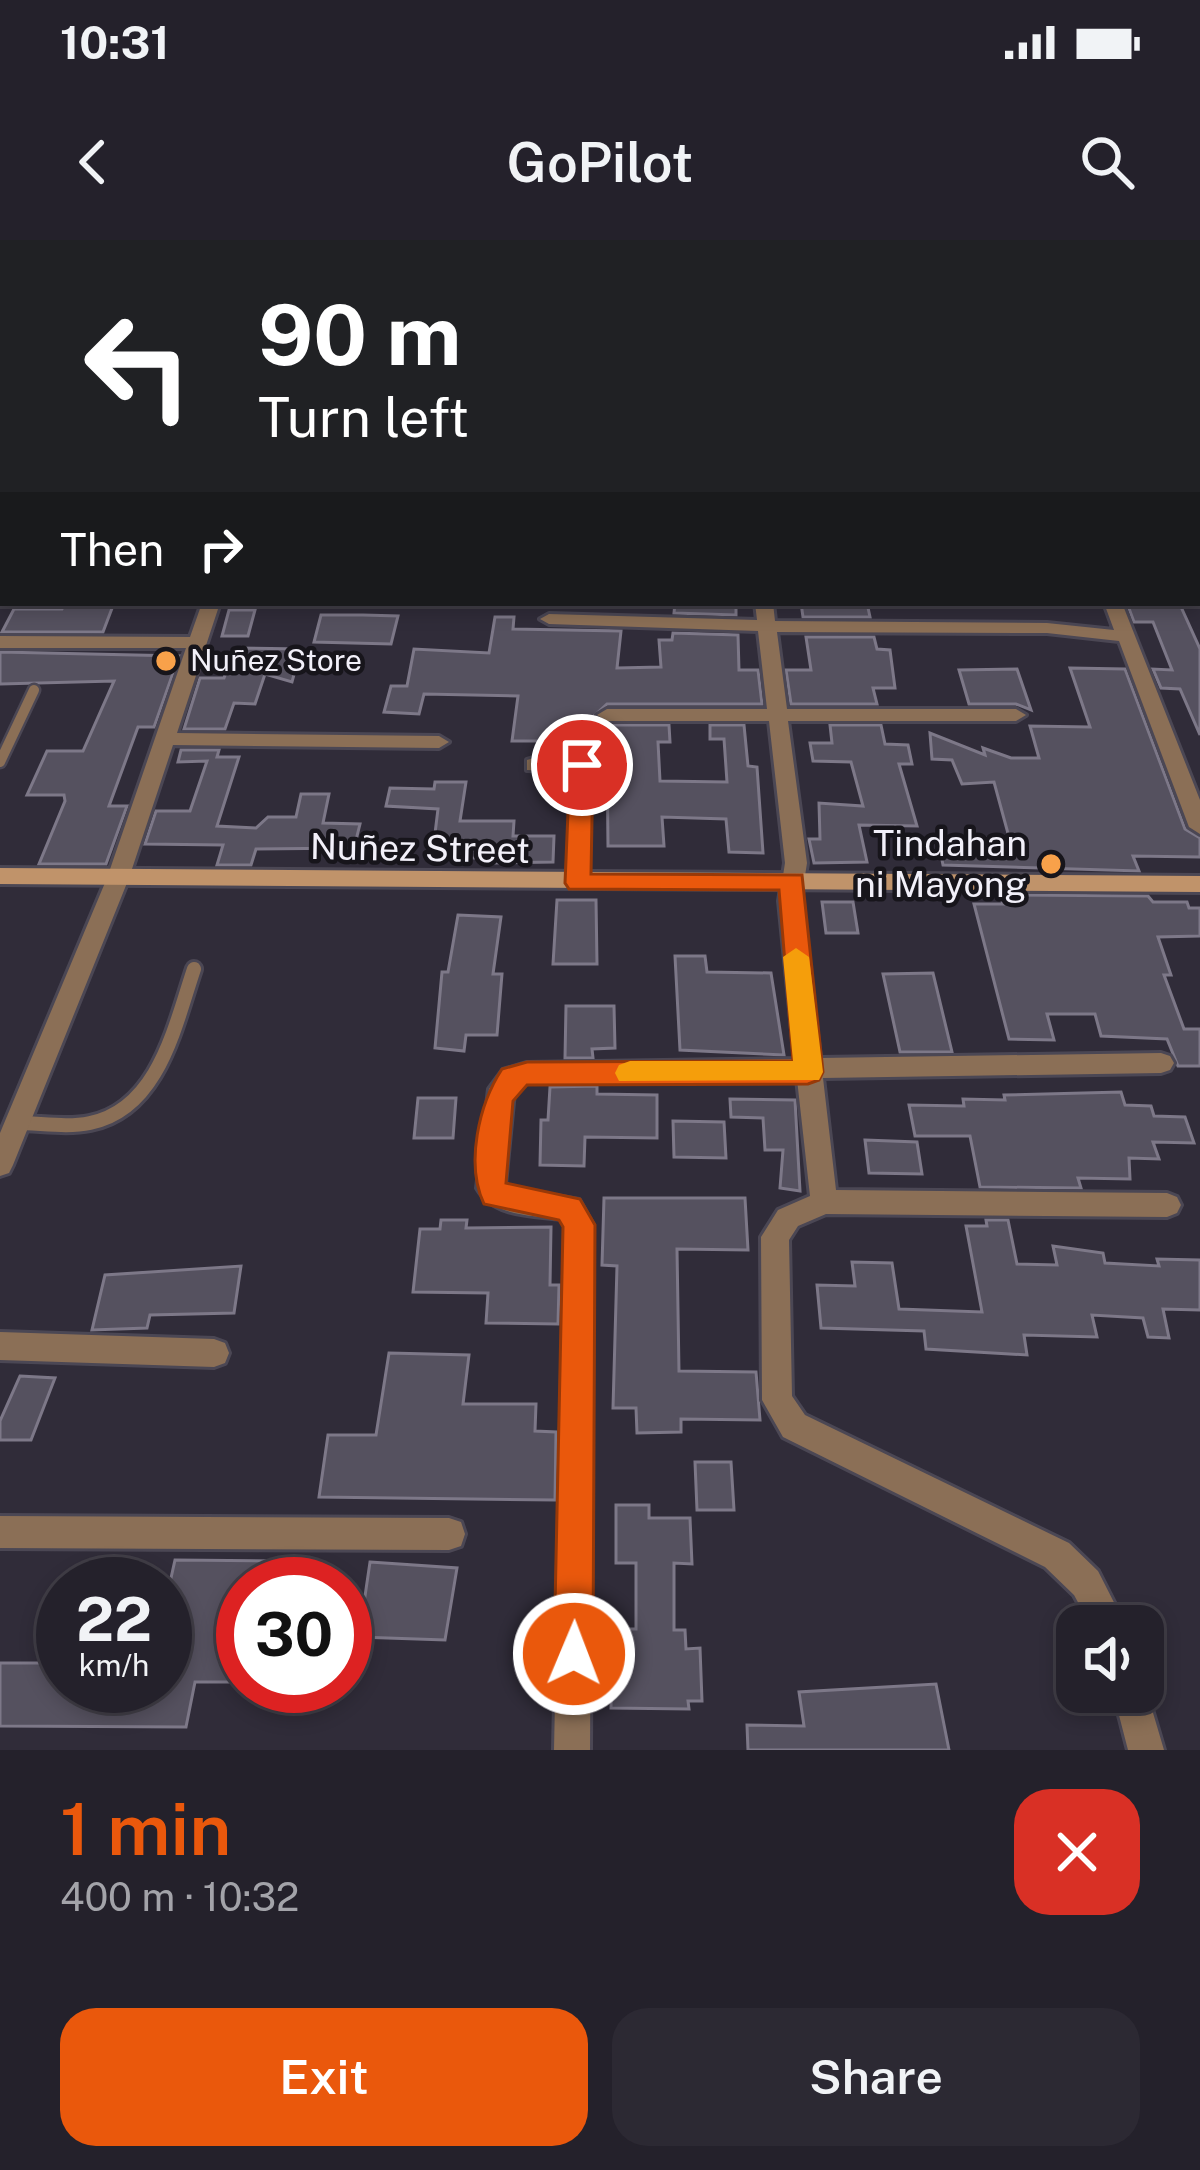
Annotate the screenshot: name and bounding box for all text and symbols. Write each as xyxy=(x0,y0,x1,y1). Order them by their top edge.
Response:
text: 10:31 xyxy=(60,16,170,69)
icon: back xyxy=(60,129,126,195)
icon: search xyxy=(1074,129,1140,195)
text: GoPilot xyxy=(507,131,693,194)
text: 90 m xyxy=(258,285,461,384)
icon: left xyxy=(60,288,216,444)
text: Turn left xyxy=(258,386,469,449)
icon: right xyxy=(188,516,254,582)
text: Then xyxy=(60,523,164,576)
place label: Nuñez Store xyxy=(190,642,362,678)
marker: Nuñez Store xyxy=(153,648,179,674)
pin xyxy=(531,714,633,816)
icon: arrive xyxy=(549,732,615,798)
place label: Tindahan ni Mayong xyxy=(855,822,1027,905)
street label: Nuñez Street xyxy=(310,825,530,871)
marker: Tindahan ni Mayong xyxy=(1038,851,1064,877)
speed limit sign: 30 xyxy=(216,1557,372,1713)
text: 22 xyxy=(76,1584,152,1655)
position arrow xyxy=(511,1591,637,1717)
map controls xyxy=(1056,1605,1164,1713)
button: sound xyxy=(1056,1605,1164,1713)
text: km/h xyxy=(79,1647,149,1683)
text: 1 min xyxy=(60,1787,231,1871)
button: close xyxy=(1014,1789,1140,1915)
text: 400 m · 10:32 xyxy=(60,1874,299,1920)
button: Exit xyxy=(60,2008,588,2146)
button: Share xyxy=(612,2008,1140,2146)

